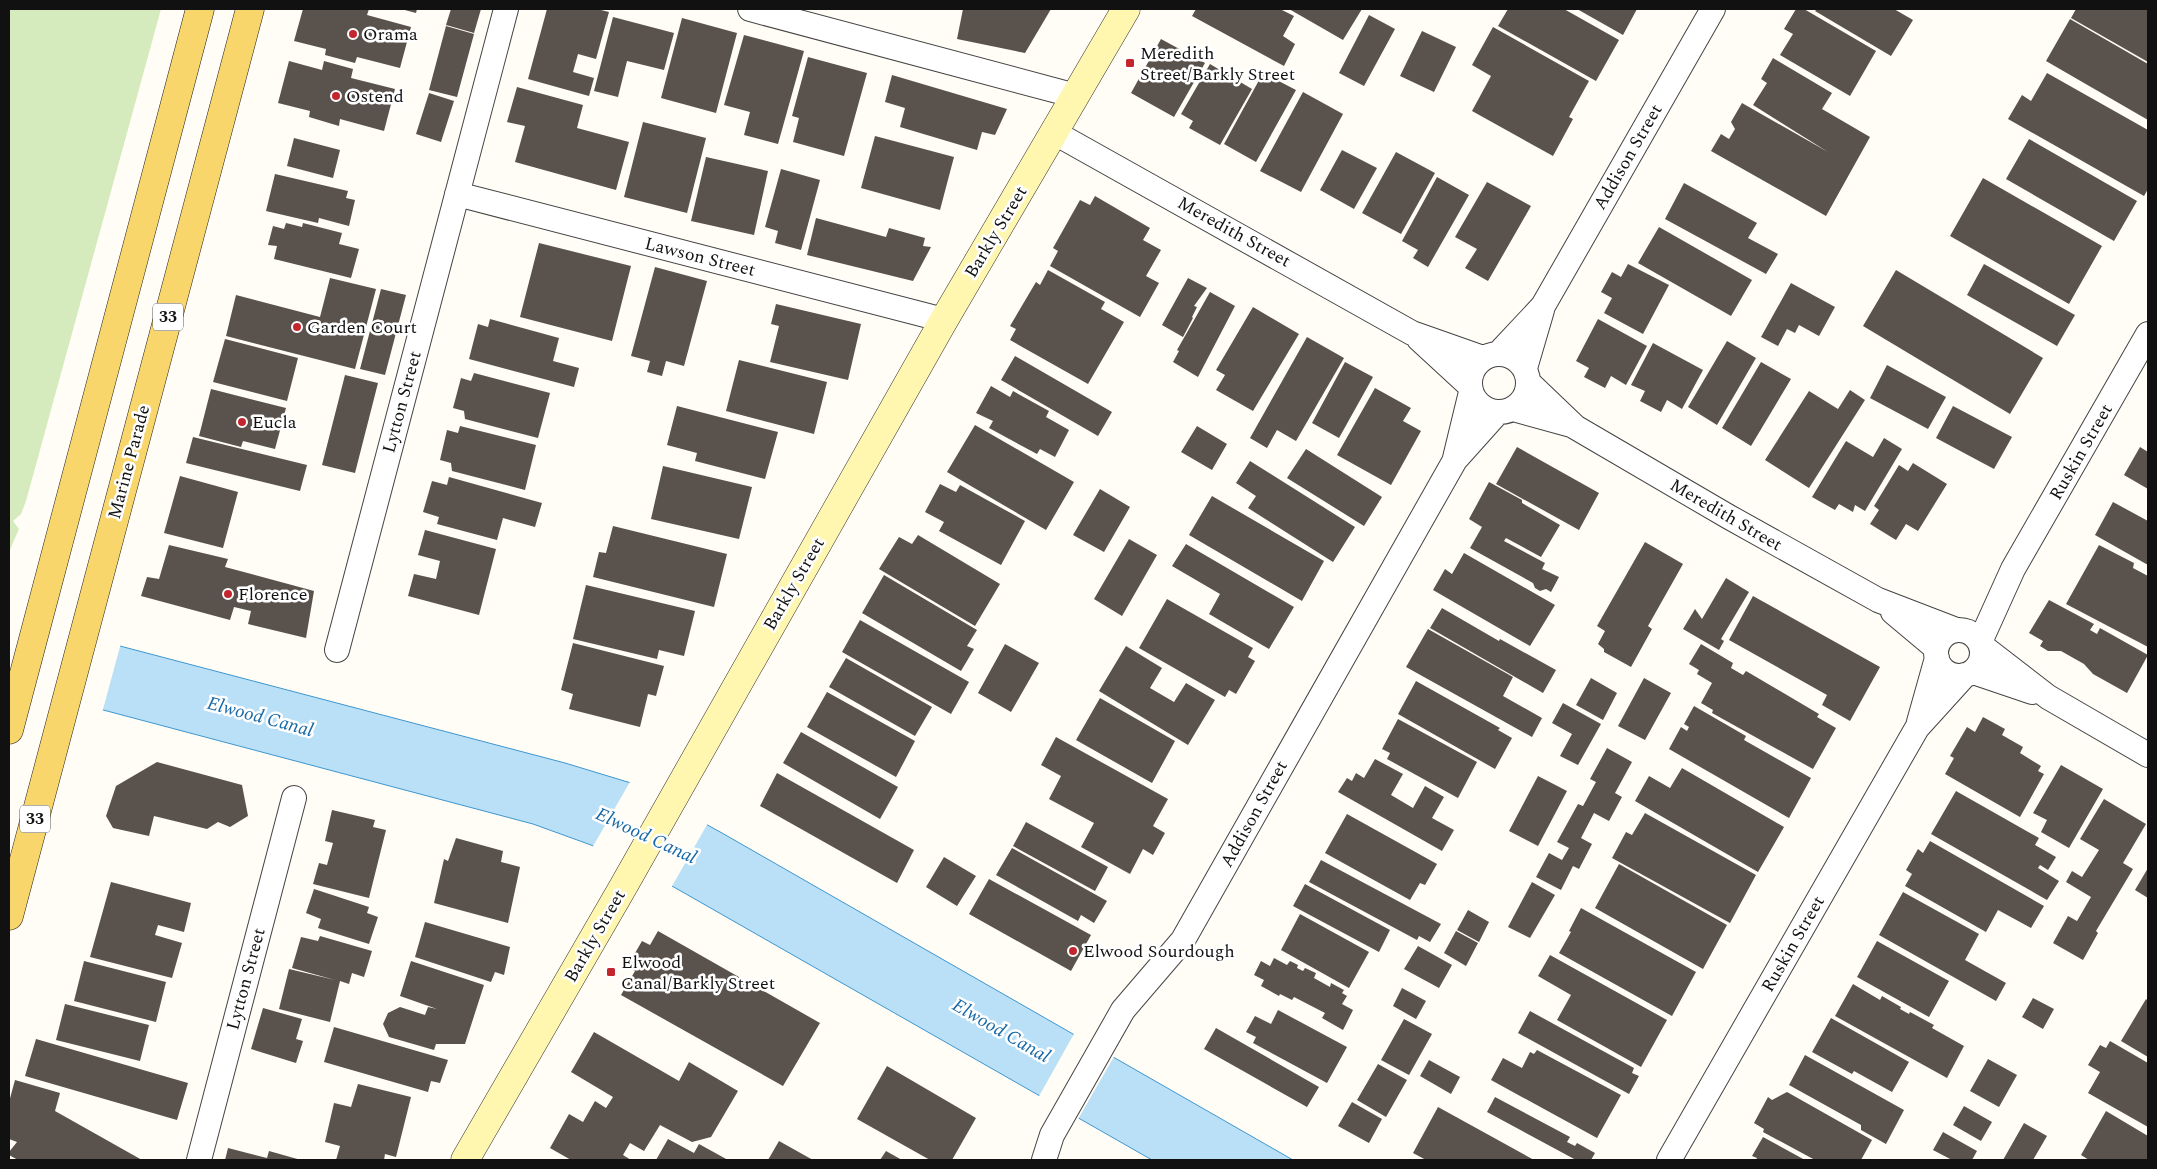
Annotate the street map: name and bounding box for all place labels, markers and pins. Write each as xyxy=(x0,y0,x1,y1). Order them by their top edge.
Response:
place label: Orama xyxy=(363,21,418,48)
marker: Orama xyxy=(347,28,359,40)
place label: Meredith Street/Barkly Street xyxy=(1140,40,1295,88)
marker: Meredith Street/Barkly Street xyxy=(1124,57,1136,69)
place label: Ostend xyxy=(346,83,404,110)
marker: Ostend xyxy=(330,90,342,102)
place label: Garden Court xyxy=(307,314,417,341)
marker: Garden Court xyxy=(291,321,303,333)
place label: Eucla xyxy=(252,409,297,436)
marker: Eucla xyxy=(236,416,248,428)
place label: Florence xyxy=(238,581,307,608)
marker: Florence xyxy=(222,588,234,600)
place label: Elwood Sourdough xyxy=(1083,938,1235,965)
marker: Elwood Sourdough xyxy=(1067,945,1079,957)
place label: Elwood Canal/Barkly Street xyxy=(621,949,775,997)
marker: Elwood Canal/Barkly Street xyxy=(605,966,617,978)

